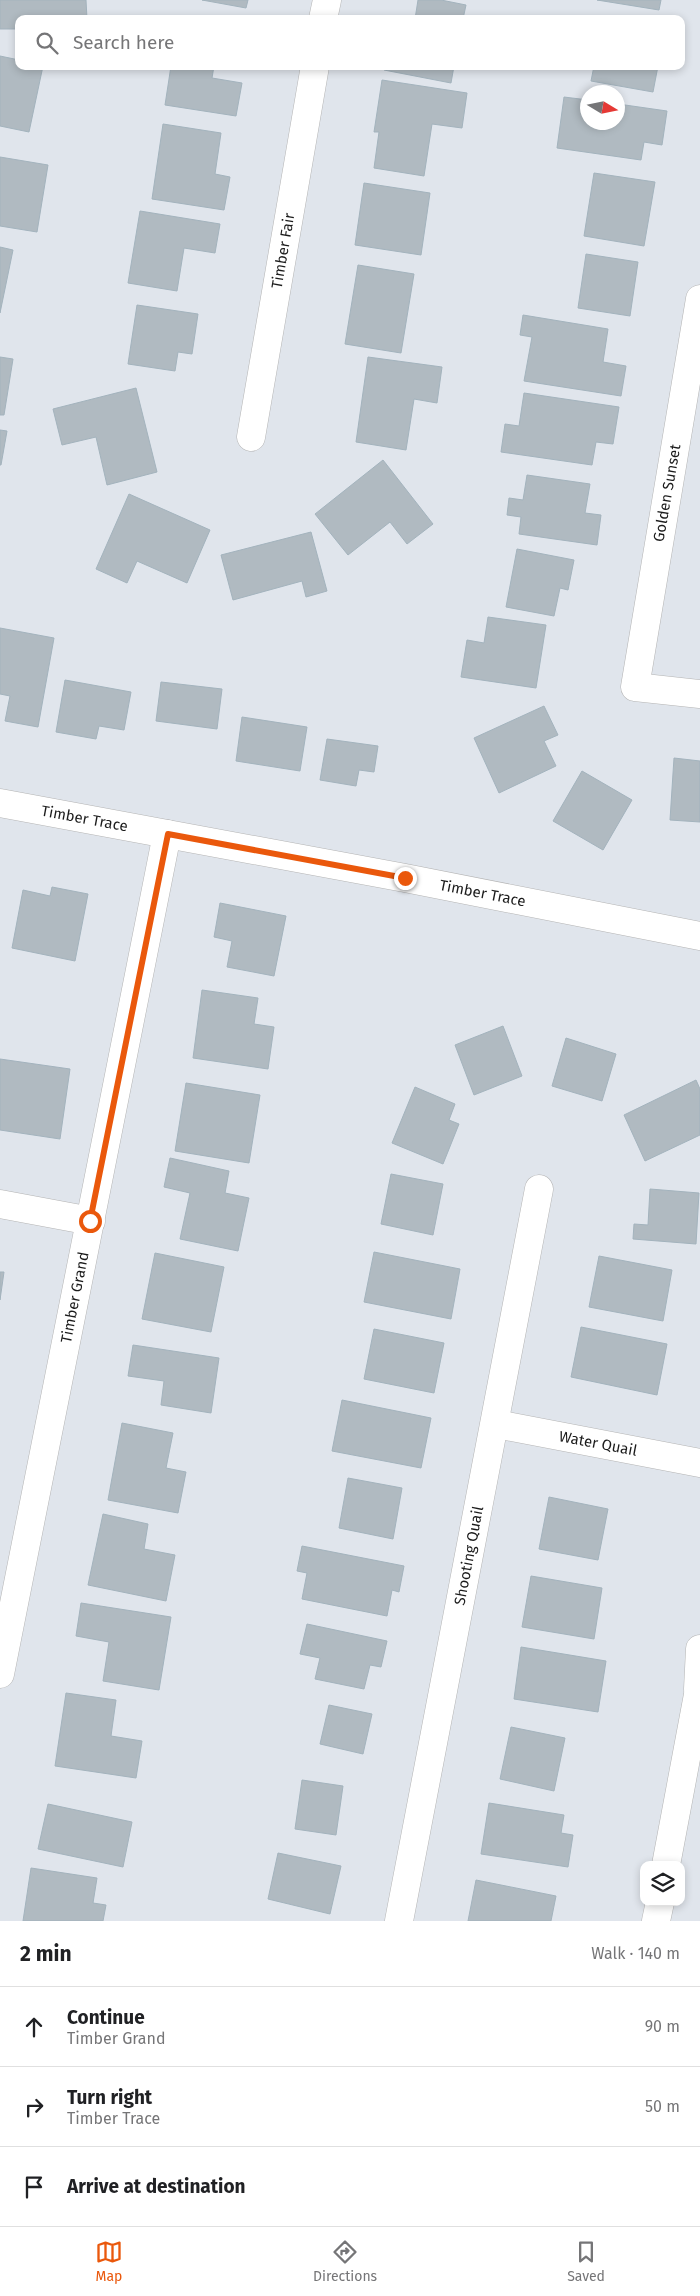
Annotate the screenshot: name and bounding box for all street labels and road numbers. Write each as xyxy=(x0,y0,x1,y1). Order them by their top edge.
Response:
street label: Timber Fair xyxy=(268,211,299,290)
street label: Golden Sunset xyxy=(650,442,685,543)
street label: Timber Trace xyxy=(40,802,129,835)
street label: Timber Trace xyxy=(438,876,527,911)
street label: Timber Grand xyxy=(57,1250,93,1344)
street label: Water Quail xyxy=(558,1427,639,1460)
street label: Shooting Quail xyxy=(451,1504,487,1607)

